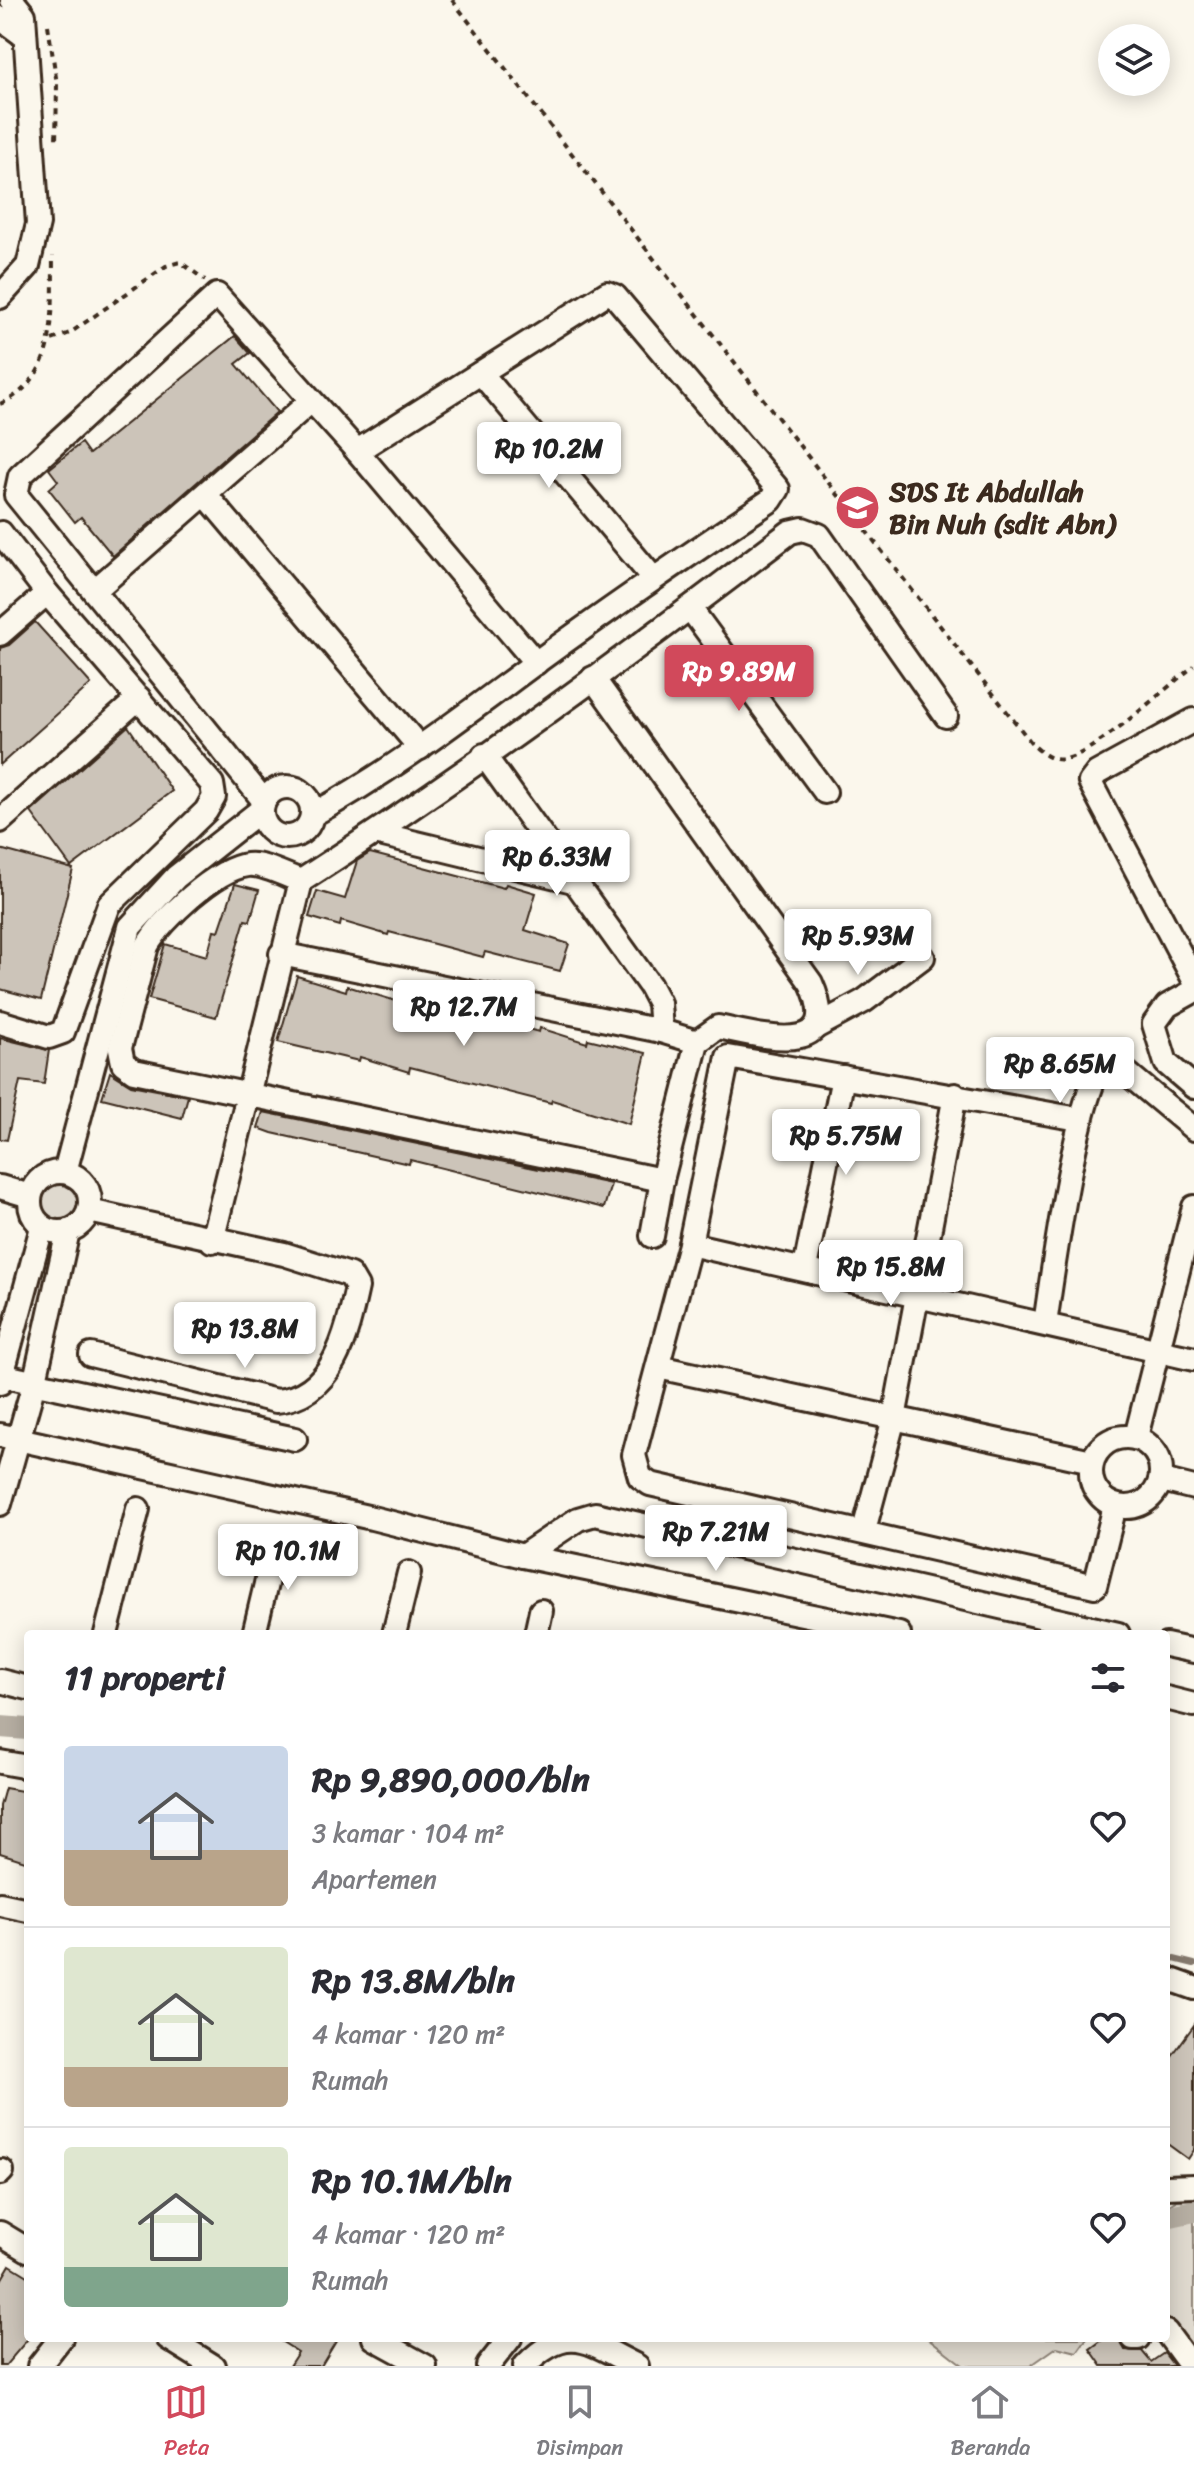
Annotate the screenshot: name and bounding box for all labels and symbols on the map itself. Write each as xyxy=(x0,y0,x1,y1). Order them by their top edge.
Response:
pin: Rp 10.2M xyxy=(466,422,632,490)
place label: SDS It Abdullah Bin Nuh (sdit Abn) xyxy=(888,467,1117,548)
school or university icon: SDS It Abdullah Bin Nuh (sdit Abn) xyxy=(834,483,882,531)
pin: Rp 9.89M xyxy=(656,645,822,713)
pin: Rp 6.33M xyxy=(474,830,640,898)
pin: Rp 5.93M xyxy=(775,909,941,977)
pin: Rp 12.7M xyxy=(381,980,547,1048)
pin: Rp 8.65M xyxy=(977,1037,1143,1105)
pin: Rp 5.75M xyxy=(763,1109,929,1177)
pin: Rp 15.8M xyxy=(808,1240,974,1308)
pin: Rp 13.8M xyxy=(162,1302,328,1370)
pin: Rp 7.21M xyxy=(633,1505,799,1573)
pin: Rp 10.1M xyxy=(205,1524,371,1592)

